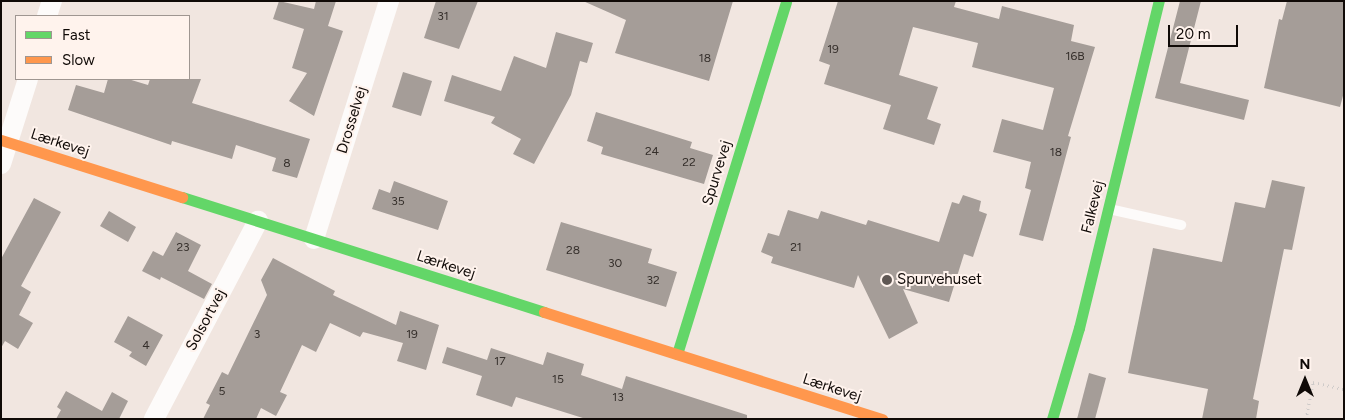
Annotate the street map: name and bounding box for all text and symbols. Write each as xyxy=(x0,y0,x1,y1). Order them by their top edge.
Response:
house number: 31 xyxy=(437,10,449,24)
legend xyxy=(15,15,190,80)
scale bar xyxy=(1170,15,1240,47)
text: 20 m xyxy=(1176,25,1210,43)
text: Fast xyxy=(62,26,90,44)
house number: 19 xyxy=(827,43,839,57)
house number: 16B xyxy=(1065,50,1085,64)
text: Slow xyxy=(62,51,95,69)
house number: 18 xyxy=(699,52,711,66)
street label: Drosselvej xyxy=(333,84,371,156)
street label: Lærkevej xyxy=(28,125,92,161)
street label: Spurvevej xyxy=(699,138,735,208)
house number: 24 xyxy=(645,145,659,159)
house number: 18 xyxy=(1050,146,1062,160)
house number: 22 xyxy=(682,156,696,170)
house number: 8 xyxy=(283,157,291,171)
street label: Falkevej xyxy=(1078,179,1108,235)
house number: 35 xyxy=(391,195,405,209)
house number: 23 xyxy=(176,241,190,255)
house number: 21 xyxy=(790,241,802,255)
house number: 28 xyxy=(566,244,580,258)
street label: Lærkevej xyxy=(414,247,478,283)
house number: 30 xyxy=(608,257,622,271)
place label: Spurvehuset xyxy=(897,271,982,289)
house number: 32 xyxy=(646,274,660,288)
marker: Spurvehuset xyxy=(881,274,893,286)
street label: Solsortvej xyxy=(182,286,230,354)
house number: 3 xyxy=(254,328,260,342)
house number: 19 xyxy=(406,328,418,342)
house number: 4 xyxy=(142,339,150,353)
house number: 17 xyxy=(494,355,506,369)
north arrow xyxy=(1280,355,1330,405)
text: N xyxy=(1300,356,1310,373)
street label: Lærkevej xyxy=(800,370,864,406)
house number: 15 xyxy=(552,373,564,387)
house number: 5 xyxy=(219,385,225,399)
house number: 13 xyxy=(612,391,624,405)

